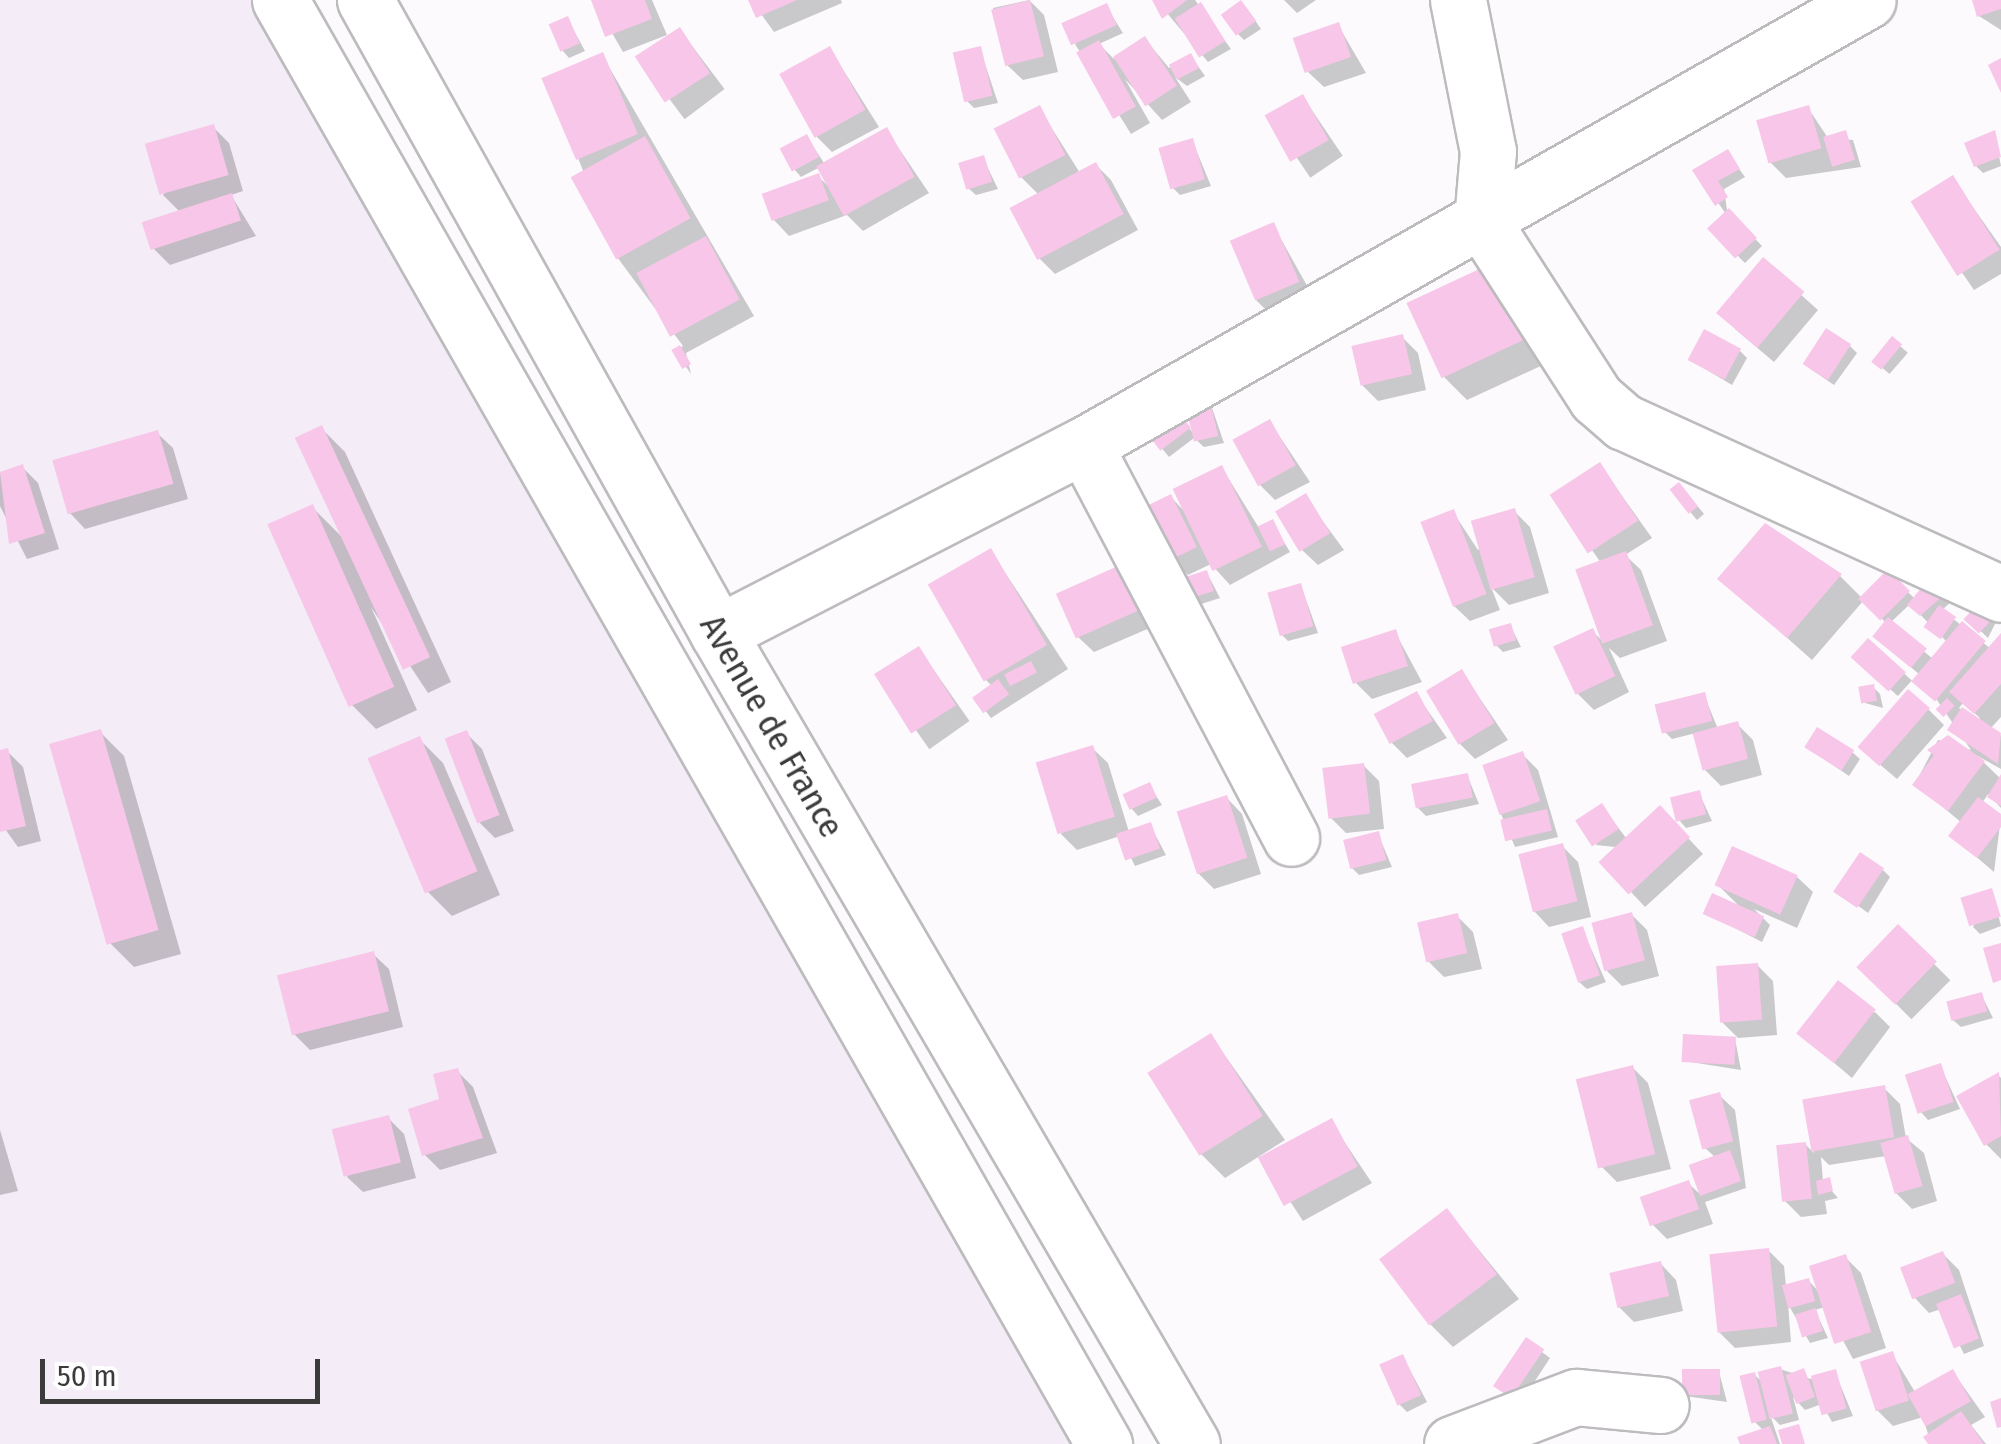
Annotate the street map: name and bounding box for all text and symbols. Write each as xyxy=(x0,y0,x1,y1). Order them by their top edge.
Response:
street label: Avenue de France xyxy=(691,607,853,845)
scale bar xyxy=(45,1339,325,1401)
text: 50 m xyxy=(57,1358,117,1394)

